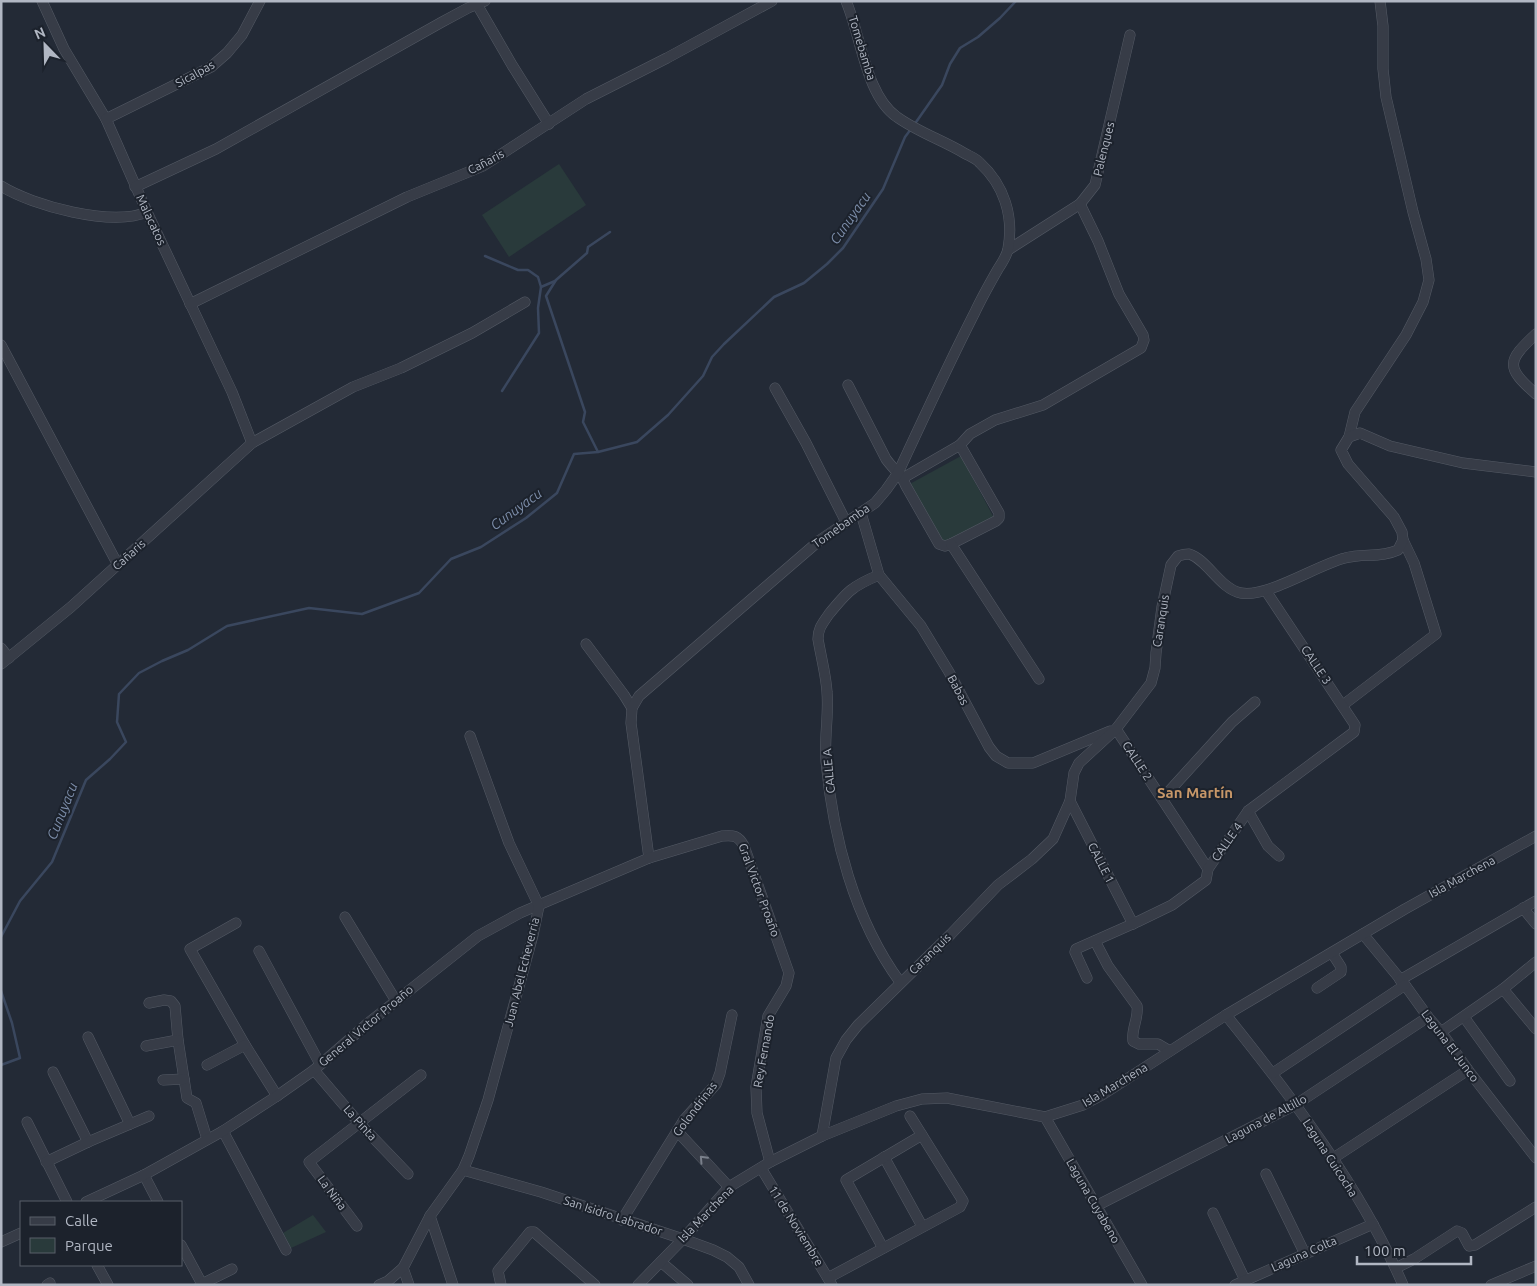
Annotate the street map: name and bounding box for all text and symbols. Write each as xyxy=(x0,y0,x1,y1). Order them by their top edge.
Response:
street label: Tomebamba xyxy=(846,14,878,82)
north arrow xyxy=(20,20,70,70)
text: N xyxy=(32,24,48,42)
street label: Sicalpas xyxy=(173,58,216,90)
street label: Palenques xyxy=(1090,120,1117,177)
street label: Cañaris xyxy=(465,147,506,177)
water label: Cunuyacu xyxy=(826,189,874,247)
street label: Malacatos xyxy=(134,192,169,247)
water label: Cunuyacu xyxy=(487,485,545,533)
street label: Tomebamba xyxy=(810,501,872,550)
street label: Cañaris xyxy=(110,537,148,573)
street label: Caranquis xyxy=(1150,594,1171,648)
street label: CALLE 3 xyxy=(1299,643,1334,687)
street label: Babas xyxy=(945,673,972,707)
street label: CALLE 2 xyxy=(1120,739,1155,783)
street label: CALLE A xyxy=(820,748,837,794)
water label: Cunuyacu xyxy=(43,780,81,842)
district label: San Martín xyxy=(1157,784,1233,801)
street label: CALLE 4 xyxy=(1209,820,1245,863)
street label: CALLE 1 xyxy=(1086,840,1117,885)
street label: Gral Victor Proaño xyxy=(736,841,782,938)
street label: Isla Marchena xyxy=(1426,853,1497,900)
street label: Juan Abel Echeverria xyxy=(502,916,541,1028)
street label: Caranquis xyxy=(906,931,953,977)
street label: General Victor Proaño xyxy=(316,982,415,1069)
street label: Laguna El Junco xyxy=(1419,1007,1482,1084)
street label: Rey Fernando xyxy=(751,1013,776,1088)
street label: Isla Marchena xyxy=(1080,1060,1150,1109)
street label: Golondrinas xyxy=(670,1079,719,1138)
street label: Laguna de Altillo xyxy=(1223,1092,1309,1145)
street label: La Pinta xyxy=(341,1102,380,1143)
street label: Laguna Cuicocha xyxy=(1300,1116,1360,1199)
one-way arrow xyxy=(700,1156,709,1165)
street label: Laguna Cuyabeno xyxy=(1064,1156,1123,1245)
street label: La Niña xyxy=(315,1173,349,1212)
street label: Isla Marchena xyxy=(675,1183,736,1245)
street label: 11 de Noviembre xyxy=(766,1183,826,1268)
street label: San Isidro Labrador xyxy=(562,1193,665,1238)
legend xyxy=(20,1201,182,1266)
text: Calle xyxy=(65,1212,98,1229)
street label: Laguna Colta xyxy=(1269,1233,1339,1274)
scale bar xyxy=(1357,1234,1471,1266)
text: Parque xyxy=(65,1237,113,1254)
text: 100 m xyxy=(1364,1242,1406,1259)

